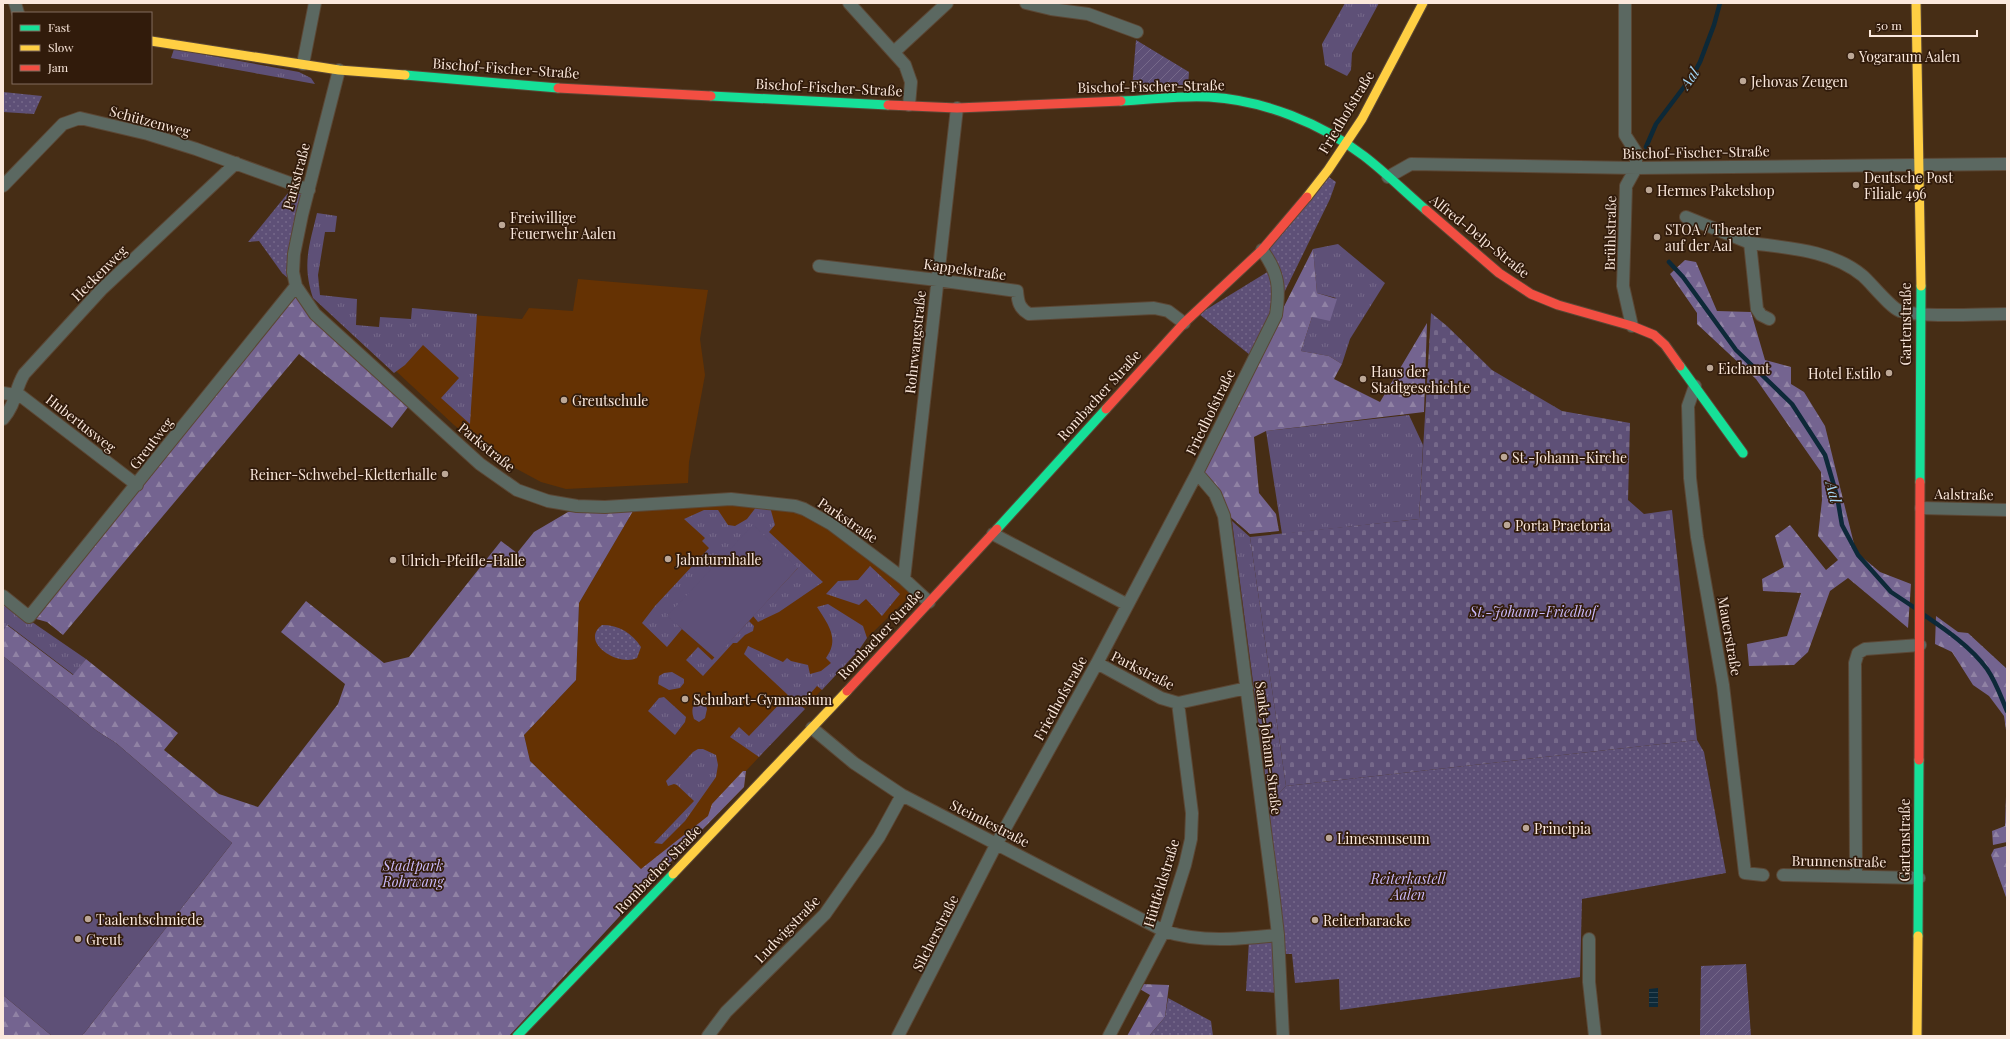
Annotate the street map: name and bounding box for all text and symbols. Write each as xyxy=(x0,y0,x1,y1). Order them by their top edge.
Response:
legend xyxy=(12,12,152,84)
scale bar xyxy=(1870,12,1977,38)
text: 50 m xyxy=(1876,17,1902,33)
text: Fast xyxy=(48,19,71,35)
text: Slow xyxy=(48,39,74,55)
place label: Yogaraum Aalen xyxy=(1858,47,1961,66)
marker: Yogaraum Aalen xyxy=(1846,51,1856,61)
street label: Bischof-Fischer-Straße xyxy=(432,53,580,83)
text: Jam xyxy=(47,59,69,75)
water label: Aal xyxy=(1674,63,1704,94)
street label: Friedhofstraße xyxy=(1314,67,1378,157)
place label: Jehovas Zeugen xyxy=(1750,72,1848,91)
street label: Bischof-Fischer-Straße xyxy=(755,74,903,100)
street label: Bischof-Fischer-Straße xyxy=(1077,75,1225,97)
marker: Jehovas Zeugen xyxy=(1738,76,1748,86)
street label: Schützenweg xyxy=(108,101,193,141)
street label: Parkstraße xyxy=(278,141,314,211)
street label: Bischof-Fischer-Straße xyxy=(1622,141,1770,163)
place label: Deutsche Post Filiale 496 xyxy=(1864,168,1954,203)
marker: Deutsche Post Filiale 496 xyxy=(1851,180,1861,190)
place label: Hermes Paketshop xyxy=(1657,181,1775,200)
marker: Hermes Paketshop xyxy=(1644,185,1654,195)
street label: Alfred-Delp-Straße xyxy=(1426,189,1534,282)
street label: Brühlstraße xyxy=(1600,195,1620,271)
place label: Freiwillige Feuerwehr Aalen xyxy=(510,208,617,243)
marker: Freiwillige Feuerwehr Aalen xyxy=(497,220,507,230)
place label: STOA / Theater auf der Aal xyxy=(1665,220,1762,255)
marker: STOA / Theater auf der Aal xyxy=(1652,232,1662,242)
street label: Heckenweg xyxy=(67,240,132,305)
street label: Kappelstraße xyxy=(922,254,1008,284)
street label: Gartenstraße xyxy=(1896,282,1915,366)
street label: Rohrwangstraße xyxy=(900,289,930,395)
street label: Rombacher Straße xyxy=(1053,345,1145,445)
place label: Eichamt xyxy=(1718,359,1771,378)
place label: Haus der Stadtgeschichte xyxy=(1371,362,1470,397)
marker: Eichamt xyxy=(1705,363,1715,373)
place label: Hotel Estilo xyxy=(1808,364,1881,383)
street label: Friedhofstraße xyxy=(1181,366,1239,458)
marker: Hotel Estilo xyxy=(1884,368,1894,378)
marker: Haus der Stadtgeschichte xyxy=(1358,374,1368,384)
street label: Hubertusweg xyxy=(42,390,121,457)
place label: Greutschule xyxy=(572,391,648,410)
marker: Greutschule xyxy=(559,395,569,405)
street label: Greutweg xyxy=(125,413,178,473)
street label: Parkstraße xyxy=(454,418,520,476)
place label: St.-Johann-Kirche xyxy=(1512,448,1627,467)
marker: St.-Johann-Kirche xyxy=(1499,452,1509,462)
place label: Reiner-Schwebel-Kletterhalle xyxy=(250,465,437,484)
marker: Reiner-Schwebel-Kletterhalle xyxy=(440,469,450,479)
water label: Aal xyxy=(1821,477,1846,506)
street label: Aalstraße xyxy=(1933,484,1994,504)
street label: Parkstraße xyxy=(814,493,882,547)
place label: Porta Praetoria xyxy=(1515,516,1611,535)
marker: Porta Praetoria xyxy=(1502,520,1512,530)
place label: Jahnturnhalle xyxy=(675,550,762,569)
place label: Ulrich-Pfeifle-Halle xyxy=(401,551,525,570)
marker: Jahnturnhalle xyxy=(663,554,673,564)
marker: Ulrich-Pfeifle-Halle xyxy=(388,555,398,565)
street label: Rombacher Straße xyxy=(833,585,927,683)
street label: Mauerstraße xyxy=(1714,595,1746,677)
park label: St.-Johann-Friedhof xyxy=(1469,602,1599,621)
street label: Parkstraße xyxy=(1108,646,1178,694)
street label: Friedhofstraße xyxy=(1029,652,1091,744)
street label: Sankt-Johann-Straße xyxy=(1251,680,1287,816)
place label: Schubart-Gymnasium xyxy=(693,690,833,709)
marker: Schubart-Gymnasium xyxy=(680,694,690,704)
street label: Steimlestraße xyxy=(947,795,1033,851)
street label: Gartenstraße xyxy=(1895,798,1914,882)
place label: Principia xyxy=(1534,819,1591,838)
street label: Rombacher Straße xyxy=(611,820,705,918)
marker: Principia xyxy=(1521,823,1531,833)
place label: Limesmuseum xyxy=(1337,829,1430,848)
marker: Limesmuseum xyxy=(1324,833,1334,843)
street label: Hüttfeldstraße xyxy=(1139,837,1183,929)
street label: Brunnenstraße xyxy=(1791,851,1887,871)
park label: Stadtpark Rohrwang xyxy=(382,856,445,891)
park label: Reiterkastell Aalen xyxy=(1370,869,1446,904)
street label: Ludwigstraße xyxy=(750,891,824,967)
street label: Silcherstraße xyxy=(908,891,962,975)
place label: Taalentschmiede xyxy=(96,910,203,929)
place label: Reiterbaracke xyxy=(1323,911,1411,930)
marker: Taalentschmiede xyxy=(83,914,93,924)
marker: Reiterbaracke xyxy=(1310,915,1320,925)
place label: Greut xyxy=(86,930,123,949)
marker: Greut xyxy=(73,934,83,944)

